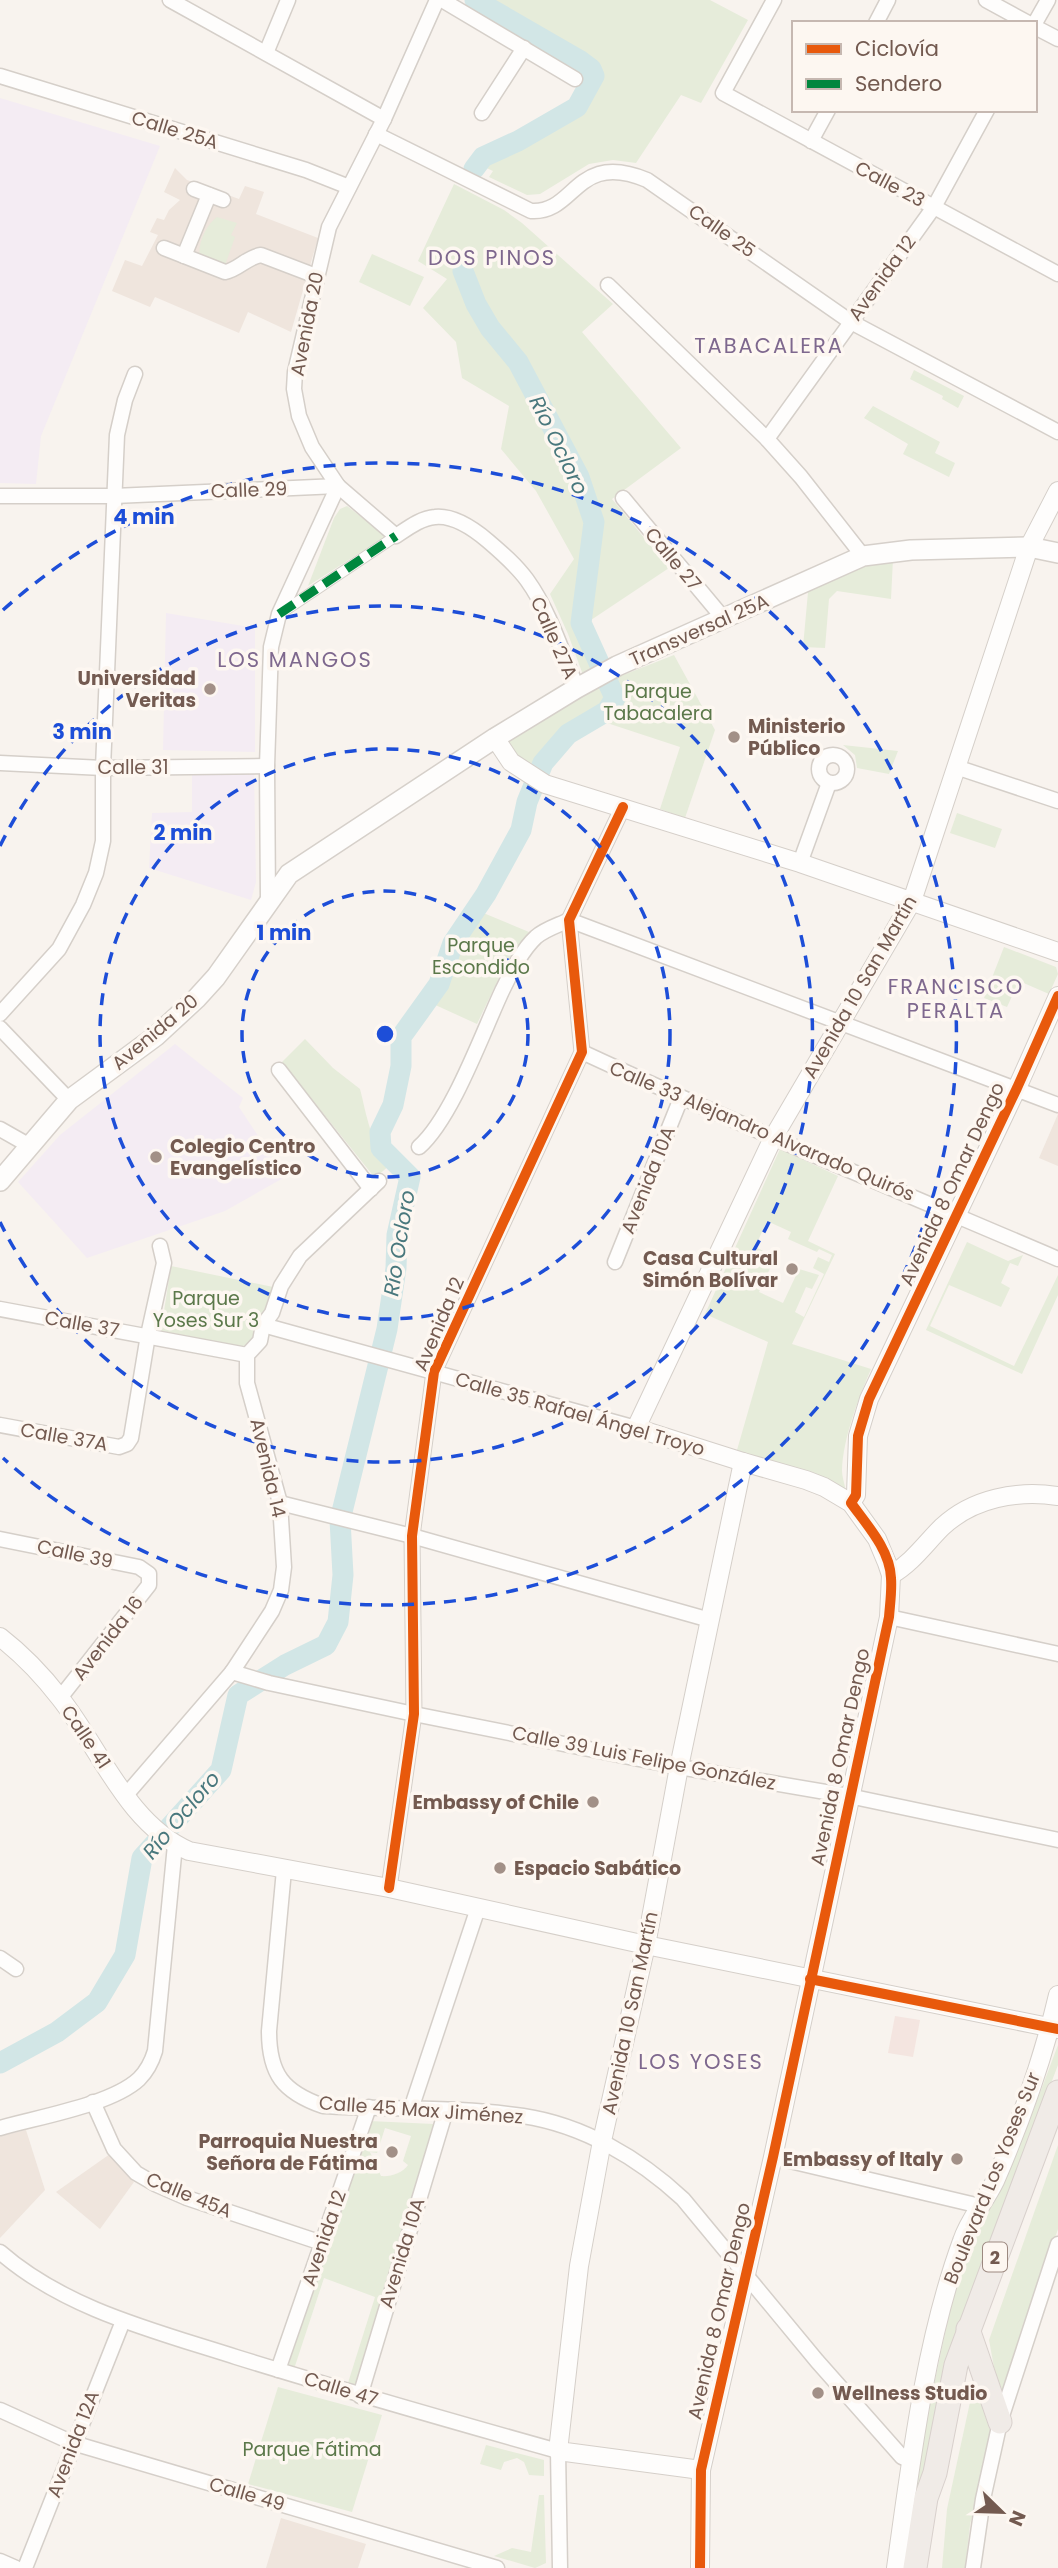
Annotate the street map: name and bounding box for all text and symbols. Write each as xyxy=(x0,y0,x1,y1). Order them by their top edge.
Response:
legend xyxy=(792,21,1037,112)
text: Ciclovía xyxy=(855,34,939,63)
text: Sendero xyxy=(855,69,942,98)
street label: Calle 25A xyxy=(128,104,222,156)
street label: Calle 23 xyxy=(850,154,930,214)
street label: Calle 25 xyxy=(683,198,761,264)
street label: Avenida 12 xyxy=(842,230,922,326)
district label: DOS PINOS xyxy=(428,243,556,272)
street label: Avenida 20 xyxy=(284,270,330,378)
district label: TABACALERA xyxy=(694,331,844,360)
water label: Río Ocloro xyxy=(523,391,595,499)
street label: Calle 29 xyxy=(210,475,288,505)
text: 4 min xyxy=(113,502,175,531)
street label: Calle 27 xyxy=(639,522,707,596)
street label: Transversal 25A xyxy=(625,587,773,673)
street label: Calle 27A xyxy=(524,592,584,684)
district label: LOS MANGOS xyxy=(217,645,373,674)
place label: Universidad Veritas xyxy=(78,665,196,714)
park label: Parque Tabacalera xyxy=(603,678,713,727)
marker: Universidad Veritas xyxy=(202,681,218,697)
place label: Ministerio Público xyxy=(748,713,845,762)
text: 3 min xyxy=(52,717,112,746)
marker: Ministerio Público xyxy=(726,729,742,745)
street label: Calle 31 xyxy=(98,754,168,781)
text: 2 min xyxy=(153,818,213,847)
street label: Avenida 10 San Martín xyxy=(797,891,923,1083)
text: 1 min xyxy=(257,918,311,947)
park label: Parque Escondido xyxy=(432,932,530,981)
district label: FRANCISCO PERALTA xyxy=(888,972,1024,1025)
street label: Avenida 20 xyxy=(106,988,204,1076)
centre of rings xyxy=(373,1022,397,1046)
street label: Calle 33 Alejandro Alvarado Quirós xyxy=(605,1054,919,1208)
street label: Avenida 8 Omar Dengo xyxy=(893,1078,1011,1290)
street label: Avenida 10A xyxy=(614,1122,682,1238)
place label: Colegio Centro Evangelístico xyxy=(170,1133,315,1182)
marker: Colegio Centro Evangelístico xyxy=(148,1149,164,1165)
water label: Río Ocloro xyxy=(376,1188,422,1298)
place label: Casa Cultural Simón Bolívar xyxy=(642,1245,778,1294)
marker: Casa Cultural Simón Bolívar xyxy=(784,1261,800,1277)
street label: Avenida 12 xyxy=(407,1273,471,1375)
park label: Parque Yoses Sur 3 xyxy=(153,1285,259,1334)
street label: Calle 37 xyxy=(43,1304,121,1344)
street label: Calle 35 Rafael Ángel Troyo xyxy=(452,1365,708,1463)
street label: Calle 37A xyxy=(18,1416,110,1458)
street label: Avenida 14 xyxy=(244,1416,293,1520)
street label: Calle 39 xyxy=(35,1533,115,1575)
street label: Avenida 16 xyxy=(66,1590,150,1686)
street label: Avenida 8 Omar Dengo xyxy=(804,1646,876,1868)
street label: Calle 41 xyxy=(55,1700,117,1774)
street label: Calle 39 Luis Felipe González xyxy=(510,1719,778,1797)
water label: Río Ocloro xyxy=(136,1765,226,1865)
place label: Embassy of Chile xyxy=(412,1789,579,1816)
marker: Embassy of Chile xyxy=(585,1794,601,1810)
place label: Espacio Sabático xyxy=(514,1855,681,1882)
marker: Espacio Sabático xyxy=(492,1860,508,1876)
street label: Avenida 10 San Martín xyxy=(595,1909,665,2117)
district label: LOS YOSES xyxy=(638,2047,764,2076)
street label: Boulevard Los Yoses Sur xyxy=(937,2068,1047,2288)
street label: Calle 45 Max Jiménez xyxy=(318,2089,524,2131)
place label: Parroquia Nuestra Señora de Fátima xyxy=(198,2128,378,2177)
marker: Parroquia Nuestra Señora de Fátima xyxy=(384,2144,400,2160)
place label: Embassy of Italy xyxy=(783,2146,944,2173)
marker: Embassy of Italy xyxy=(949,2151,965,2167)
street label: Calle 45A xyxy=(142,2166,236,2225)
street label: Avenida 12 xyxy=(295,2186,353,2290)
street label: Avenida 10A xyxy=(372,2195,432,2311)
street label: Avenida 8 Omar Dengo xyxy=(681,2200,757,2422)
road number: 2 xyxy=(983,2242,1007,2272)
street label: Calle 47 xyxy=(301,2365,381,2413)
place label: Wellness Studio xyxy=(832,2380,987,2407)
marker: Wellness Studio xyxy=(810,2385,826,2401)
street label: Avenida 12A xyxy=(40,2386,106,2501)
park label: Parque Fátima xyxy=(242,2436,382,2463)
street label: Calle 49 xyxy=(206,2470,288,2518)
north arrow xyxy=(967,2477,1037,2547)
text: N xyxy=(1002,2507,1032,2530)

